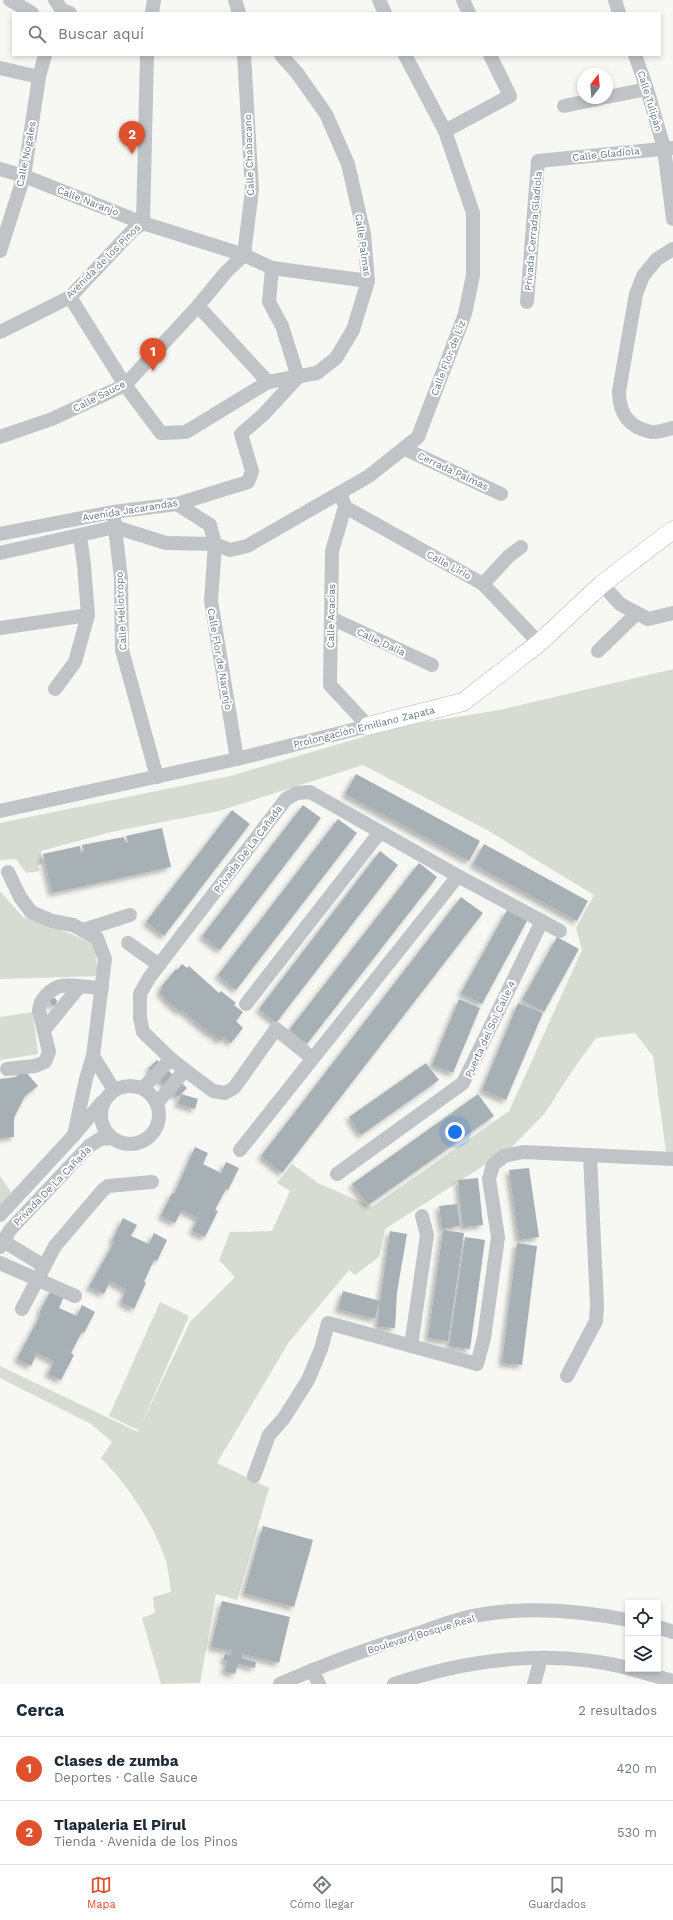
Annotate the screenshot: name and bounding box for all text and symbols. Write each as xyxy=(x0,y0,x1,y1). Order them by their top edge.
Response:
search box xyxy=(12,12,661,56)
icon: search xyxy=(26,23,48,45)
text: Buscar aquí xyxy=(58,25,144,43)
north arrow xyxy=(577,68,613,104)
street label: Calle Tulipán xyxy=(636,69,664,133)
street label: Calle Chabacano xyxy=(242,114,256,196)
street label: Calle Nogales xyxy=(14,120,38,188)
pin: 2 xyxy=(119,121,145,154)
street label: Calle Gladiola xyxy=(572,145,640,163)
street label: Privada Cerrada Gladiola xyxy=(522,171,544,291)
street label: Calle Naranjo xyxy=(56,184,120,218)
street label: Calle Palmas xyxy=(353,213,373,277)
street label: Avenida de los Pinos xyxy=(64,222,142,300)
street label: Calle Flor de Liz xyxy=(429,319,467,397)
pin: 1 xyxy=(140,338,166,371)
street label: Calle Sauce xyxy=(71,378,127,414)
street label: Cerrada Palmas xyxy=(416,450,490,492)
street label: Avenida Jacarandas xyxy=(82,497,178,523)
street label: Calle Lirio xyxy=(425,548,473,582)
street label: Calle Heliotropo xyxy=(113,571,129,651)
street label: Calle Acacias xyxy=(325,584,337,648)
street label: Calle Flor de Naranjo xyxy=(206,607,234,711)
street label: Calle Dalia xyxy=(355,626,407,658)
street label: Prolongación Emiliano Zapata xyxy=(292,704,436,750)
street label: Privada De La Cañada xyxy=(212,803,285,895)
street label: Puerta del Sol Calle 4 xyxy=(463,979,517,1079)
your location xyxy=(445,1122,465,1142)
street label: Privada De La Cañada xyxy=(11,1144,93,1228)
map controls xyxy=(625,1600,661,1672)
button: locate xyxy=(625,1600,661,1636)
street label: Boulevard Bosque Real xyxy=(366,1612,476,1656)
button: layers xyxy=(625,1636,661,1672)
text: Cerca xyxy=(16,1700,64,1720)
text: 2 resultados xyxy=(578,1703,657,1718)
text: Clases de zumba xyxy=(54,1752,178,1770)
text: 1 xyxy=(26,1761,32,1776)
text: 420 m xyxy=(617,1761,657,1776)
text: Deportes · Calle Sauce xyxy=(54,1770,198,1785)
text: Tlapaleria El Pirul xyxy=(54,1816,186,1834)
text: 2 xyxy=(25,1825,33,1840)
text: 530 m xyxy=(617,1825,657,1840)
text: Tienda · Avenida de los Pinos xyxy=(54,1834,238,1849)
tab: Mapa xyxy=(87,1874,116,1911)
tab: Cómo llegar xyxy=(290,1874,354,1911)
tab: Guardados xyxy=(528,1874,586,1911)

